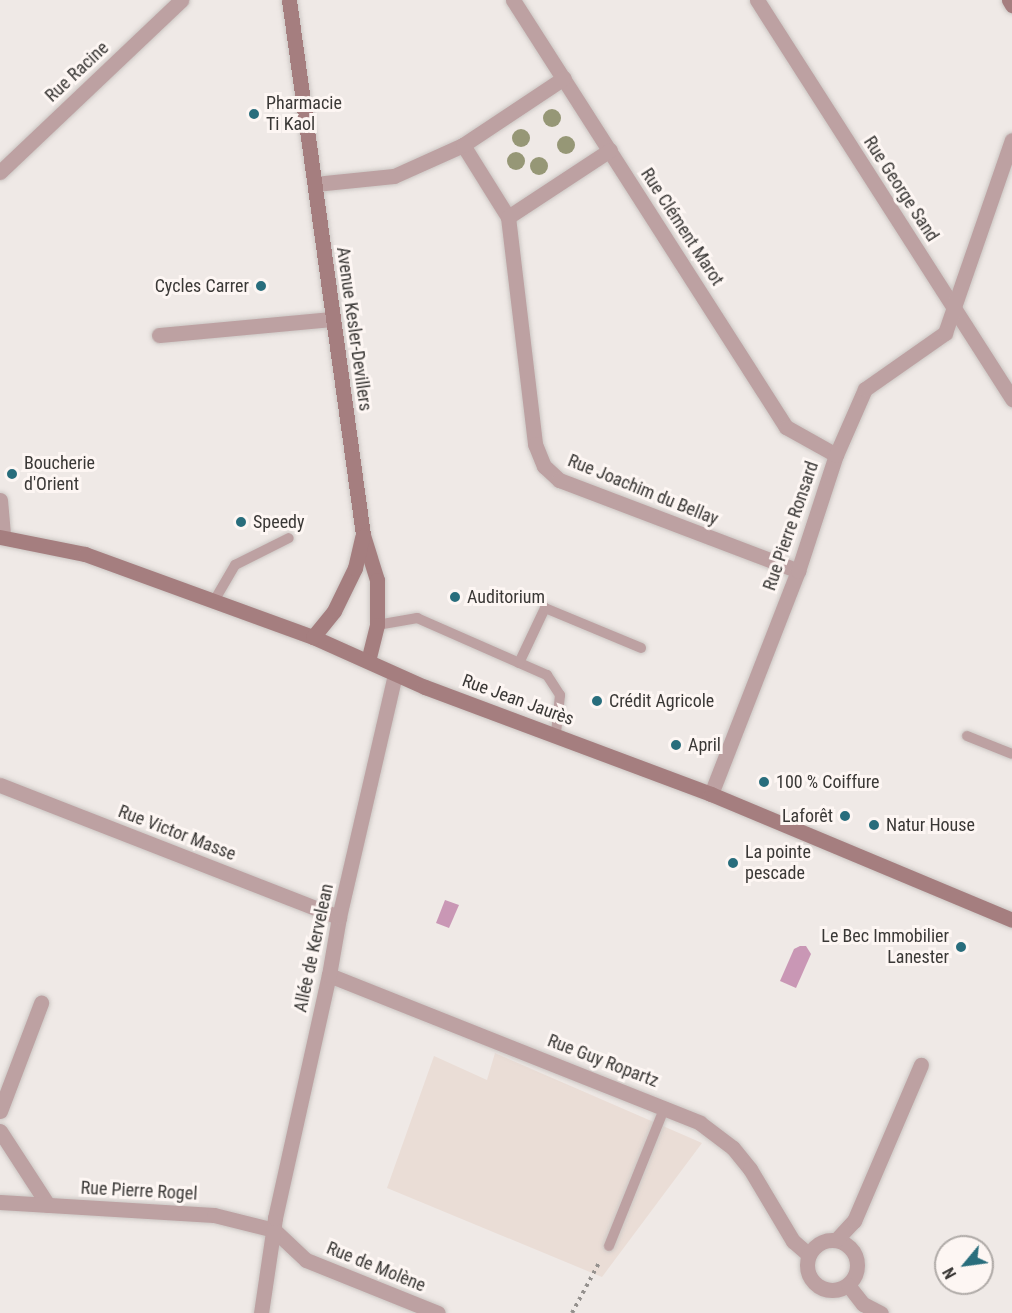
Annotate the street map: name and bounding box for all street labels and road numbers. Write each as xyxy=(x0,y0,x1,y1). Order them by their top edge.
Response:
street label: Rue Racine xyxy=(41,37,113,107)
street label: Rue George Sand xyxy=(859,132,943,246)
street label: Rue Clément Marot xyxy=(636,164,728,290)
street label: Avenue Kesler-Devillers xyxy=(332,246,376,412)
street label: Rue Joachim du Bellay xyxy=(565,450,721,530)
street label: Rue Pierre Ronsard xyxy=(759,459,823,593)
street label: Rue Jean Jaurès xyxy=(459,670,577,730)
street label: Rue Victor Masse xyxy=(115,801,239,865)
street label: Allée de Kervelean xyxy=(290,882,338,1014)
street label: Rue Guy Ropartz xyxy=(545,1030,661,1092)
street label: Rue Pierre Rogel xyxy=(80,1177,198,1205)
street label: Rue de Molène xyxy=(323,1237,429,1297)

